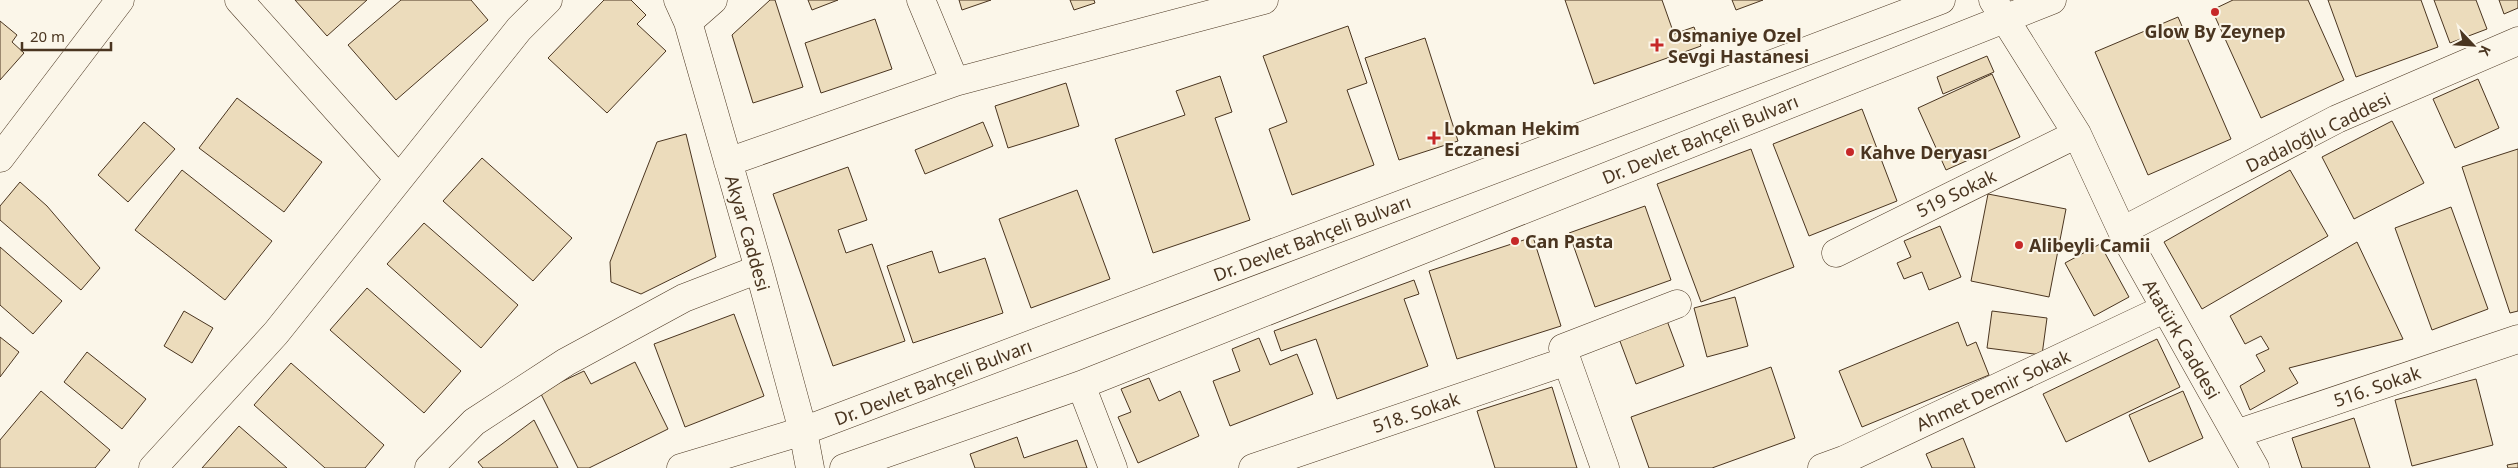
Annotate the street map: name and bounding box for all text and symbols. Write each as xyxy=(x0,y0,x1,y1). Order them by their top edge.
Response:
marker: Glow By Zeynep xyxy=(2209,6,2221,18)
place label: Glow By Zeynep xyxy=(2144,19,2286,43)
scale bar xyxy=(22,20,111,52)
north arrow xyxy=(2448,20,2498,70)
place label: Osmaniye Ozel Sevgi Hastanesi xyxy=(1668,23,1809,68)
text: 20 m xyxy=(30,26,65,46)
marker: Osmaniye Ozel Sevgi Hastanesi xyxy=(1650,38,1664,52)
text: K xyxy=(2474,42,2496,60)
street label: Dadaloğlu Caddesi xyxy=(2242,86,2394,178)
street label: Dr. Devlet Bahçeli Bulvarı xyxy=(1598,89,1802,189)
place label: Lokman Hekim Eczanesi xyxy=(1444,116,1580,161)
marker: Lokman Hekim Eczanesi xyxy=(1428,132,1440,144)
place label: Kahve Deryası xyxy=(1860,140,1988,164)
marker: Kahve Deryası xyxy=(1844,146,1856,158)
street label: 519 Sokak xyxy=(1912,163,2000,223)
street label: Akyar Caddesi xyxy=(720,172,776,294)
street label: Dr. Devlet Bahçeli Bulvarı xyxy=(1210,189,1414,287)
place label: Can Pasta xyxy=(1525,229,1613,253)
place label: Alibeyli Camii xyxy=(2029,233,2150,257)
marker: Can Pasta xyxy=(1509,235,1521,247)
marker: Alibeyli Camii xyxy=(2013,239,2025,251)
street label: Atatürk Caddesi xyxy=(2138,275,2226,403)
street label: Dr. Devlet Bahçeli Bulvarı xyxy=(831,333,1035,431)
street label: Ahmet Demir Sokak xyxy=(1912,344,2074,436)
street label: 516. Sokak xyxy=(2330,360,2424,412)
street label: 518. Sokak xyxy=(1369,386,1463,438)

